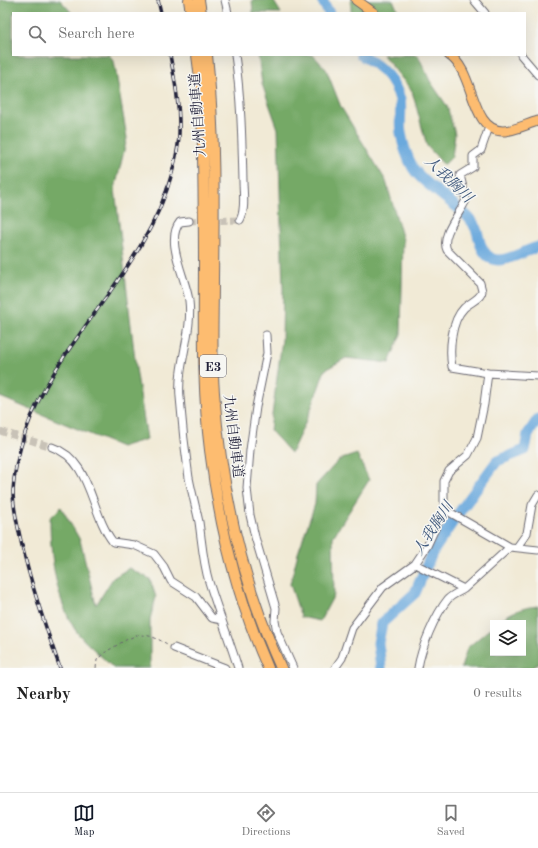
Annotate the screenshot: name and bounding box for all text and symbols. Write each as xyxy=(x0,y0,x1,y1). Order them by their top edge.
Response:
search box xyxy=(12,12,526,56)
icon: search xyxy=(26,23,48,45)
text: Search here xyxy=(58,27,135,42)
street label: 九州自動車道 xyxy=(187,73,208,157)
water label: 人我胸川 xyxy=(421,152,478,208)
road number: E3 xyxy=(200,355,226,377)
street label: 九州自動車道 xyxy=(221,393,246,479)
water label: 人我胸川 xyxy=(410,497,458,558)
map controls xyxy=(490,620,526,656)
button: layers xyxy=(490,620,526,656)
text: Nearby xyxy=(16,686,71,703)
text: 0 results xyxy=(473,687,522,700)
tab: Map xyxy=(73,802,95,840)
tab: Directions xyxy=(242,802,290,840)
tab: Saved xyxy=(437,802,465,840)

